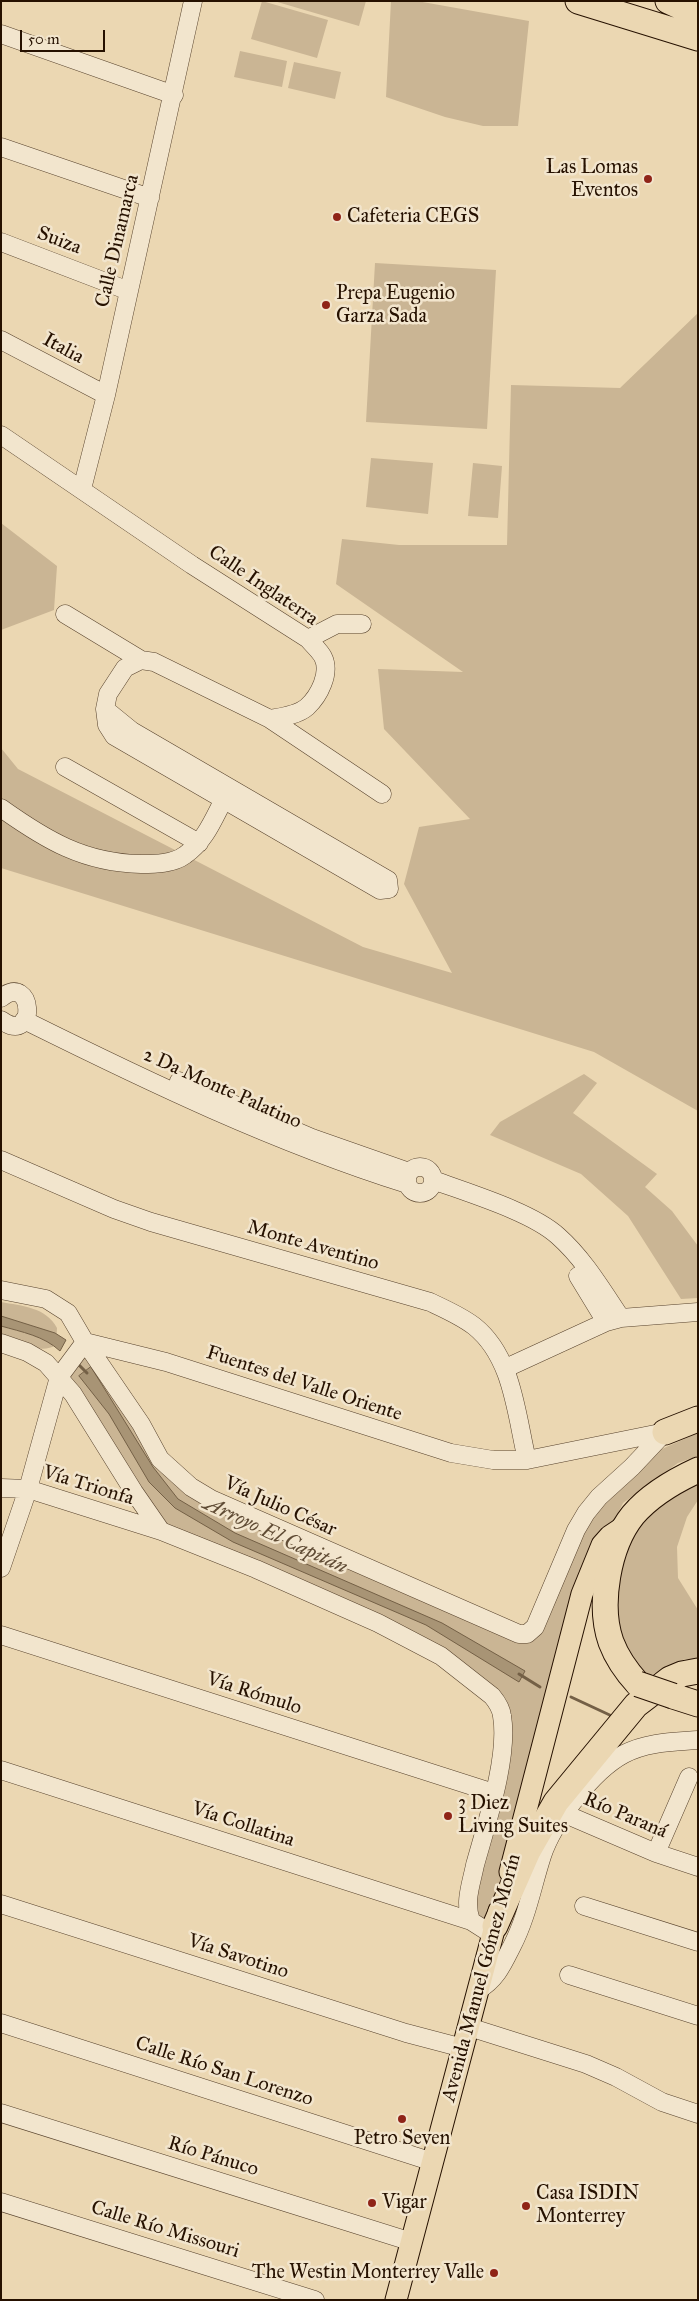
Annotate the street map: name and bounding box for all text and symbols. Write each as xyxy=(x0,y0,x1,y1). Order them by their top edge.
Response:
scale bar xyxy=(22,20,108,52)
text: 50 m xyxy=(28,30,60,48)
place label: Las Lomas Eventos xyxy=(546,156,638,203)
street label: Calle Dinamarca xyxy=(91,172,145,310)
marker: Las Lomas Eventos xyxy=(642,173,654,185)
place label: Cafeteria CEGS xyxy=(347,205,479,229)
marker: Cafeteria CEGS xyxy=(331,211,343,223)
street label: Suiza xyxy=(34,222,84,260)
place label: Prepa Eugenio Garza Sada xyxy=(336,282,455,329)
marker: Prepa Eugenio Garza Sada xyxy=(320,299,332,311)
street label: Italia xyxy=(38,328,88,370)
street label: Calle Inglaterra xyxy=(204,541,322,631)
street label: 2 Da Monte Palatino xyxy=(139,1043,305,1135)
street label: Monte Aventino xyxy=(244,1216,382,1276)
street label: Fuentes del Valle Oriente xyxy=(203,1341,405,1427)
street label: Vía Trionfa xyxy=(40,1461,136,1511)
street label: Vía Julio César xyxy=(220,1472,340,1542)
water label: Arroyo El Capitán xyxy=(199,1492,351,1580)
street label: Vía Rómulo xyxy=(203,1667,305,1721)
street label: Río Paraná xyxy=(579,1788,671,1844)
place label: 3 Diez Living Suites xyxy=(458,1792,568,1839)
street label: Vía Collatina xyxy=(189,1797,297,1853)
marker: 3 Diez Living Suites xyxy=(442,1810,454,1822)
street label: Avenida Manuel Gómez Morín xyxy=(437,1851,527,2105)
street label: Vía Savotino xyxy=(185,1929,291,1985)
street label: Calle Río San Lorenzo xyxy=(132,2032,316,2112)
marker: Petro Seven xyxy=(396,2113,408,2125)
place label: Petro Seven xyxy=(354,2127,450,2151)
street label: Río Pánuco xyxy=(165,2132,261,2182)
place label: Casa ISDIN Monterrey xyxy=(536,2182,639,2229)
place label: Vigar xyxy=(382,2191,427,2215)
street label: Calle Río Missouri xyxy=(88,2196,242,2264)
marker: Vigar xyxy=(366,2197,378,2209)
marker: Casa ISDIN Monterrey xyxy=(520,2200,532,2212)
place label: The Westin Monterrey Valle xyxy=(252,2261,484,2285)
marker: The Westin Monterrey Valle xyxy=(488,2267,500,2279)

